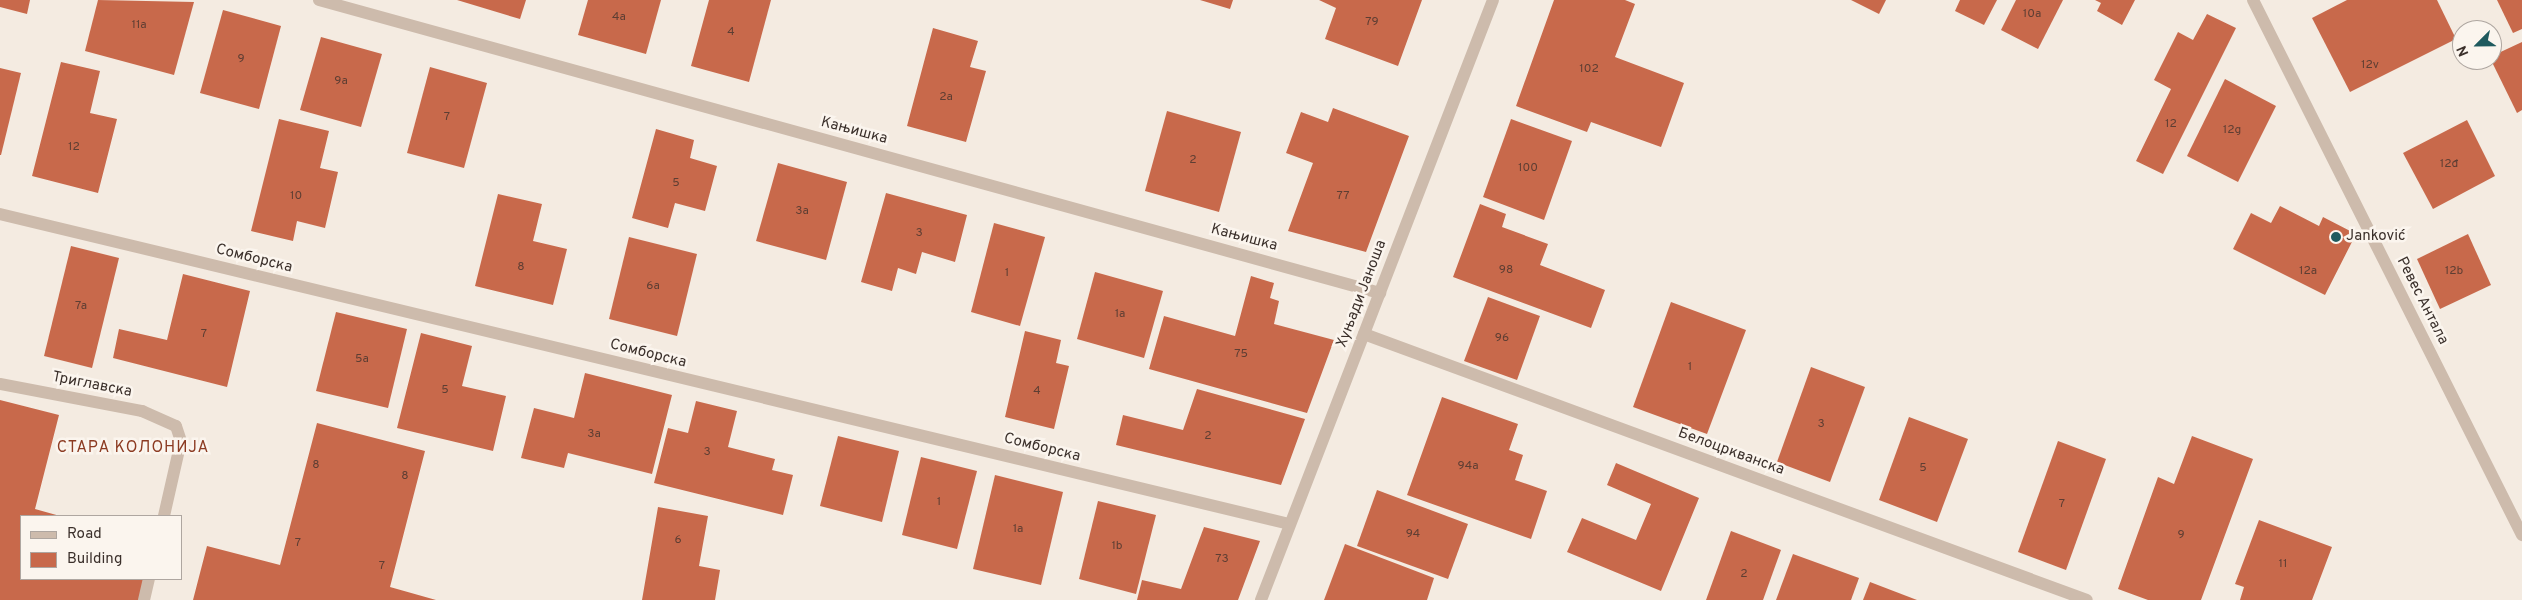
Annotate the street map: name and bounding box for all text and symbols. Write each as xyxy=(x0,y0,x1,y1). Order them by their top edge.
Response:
house number: 10a xyxy=(2023,8,2041,22)
house number: 4a xyxy=(612,11,626,25)
house number: 79 xyxy=(1365,16,1379,30)
house number: 11a xyxy=(132,19,146,33)
north arrow xyxy=(2452,20,2502,70)
house number: 4 xyxy=(727,26,735,40)
text: N xyxy=(2454,43,2473,59)
house number: 9 xyxy=(237,53,245,67)
house number: 12v xyxy=(2361,59,2379,73)
house number: 102 xyxy=(1579,63,1599,77)
house number: 9a xyxy=(334,75,348,89)
house number: 2a xyxy=(939,91,953,105)
house number: 7 xyxy=(444,111,450,125)
street label: Кањишка xyxy=(819,113,889,149)
house number: 12 xyxy=(2165,118,2177,132)
house number: 12g xyxy=(2223,124,2241,138)
house number: 12 xyxy=(68,141,80,155)
house number: 2 xyxy=(1189,154,1197,168)
house number: 12đ xyxy=(2440,158,2458,172)
house number: 100 xyxy=(1518,162,1538,176)
house number: 5 xyxy=(672,177,680,191)
house number: 10 xyxy=(290,190,302,204)
house number: 77 xyxy=(1337,190,1349,204)
house number: 3a xyxy=(795,205,809,219)
street label: Кањишка xyxy=(1209,220,1279,256)
house number: 3 xyxy=(915,227,923,241)
place label: Janković xyxy=(2346,228,2406,246)
marker: Janković xyxy=(2330,231,2342,243)
street label: Хуњади Јаноша xyxy=(1333,238,1391,350)
street label: Сомборска xyxy=(214,241,294,277)
street label: Ревес Антала xyxy=(2392,254,2452,348)
house number: 8 xyxy=(517,261,525,275)
house number: 98 xyxy=(1499,264,1513,278)
house number: 12a xyxy=(2299,265,2317,279)
house number: 12b xyxy=(2445,265,2463,279)
house number: 1 xyxy=(1005,267,1009,281)
house number: 6a xyxy=(646,280,660,294)
house number: 7a xyxy=(75,300,87,314)
house number: 1a xyxy=(1115,308,1125,322)
house number: 7 xyxy=(201,328,207,342)
house number: 96 xyxy=(1495,332,1509,346)
street label: Сомборска xyxy=(608,336,688,372)
house number: 75 xyxy=(1234,348,1248,362)
house number: 5a xyxy=(355,353,369,367)
house number: 1 xyxy=(1688,361,1692,375)
street label: Триглавска xyxy=(51,368,133,402)
house number: 5 xyxy=(441,384,449,398)
house number: 4 xyxy=(1033,385,1041,399)
house number: 3 xyxy=(1817,418,1825,432)
street label: Белоцркванска xyxy=(1675,424,1787,480)
house number: 3a xyxy=(587,428,601,442)
street label: Сомборска xyxy=(1002,430,1082,466)
house number: 2 xyxy=(1204,430,1212,444)
district label: СТАРА КОЛОНИЈА xyxy=(55,438,211,458)
house number: 3 xyxy=(703,446,711,460)
house number: 8 xyxy=(312,459,320,473)
house number: 94a xyxy=(1458,460,1478,474)
house number: 5 xyxy=(1919,462,1927,476)
house number: 8 xyxy=(401,470,409,484)
house number: 1 xyxy=(937,496,941,510)
house number: 7 xyxy=(2059,498,2065,512)
legend xyxy=(20,515,182,580)
house number: 1a xyxy=(1013,523,1023,537)
text: Road xyxy=(67,525,102,544)
house number: 94 xyxy=(1406,528,1420,542)
house number: 9 xyxy=(2177,529,2185,543)
house number: 6 xyxy=(674,534,682,548)
house number: 7 xyxy=(295,537,301,551)
house number: 1b xyxy=(1111,540,1123,554)
text: Building xyxy=(67,550,122,569)
house number: 73 xyxy=(1215,553,1229,567)
house number: 11 xyxy=(2279,558,2287,572)
house number: 7 xyxy=(379,560,385,574)
house number: 2 xyxy=(1740,568,1748,582)

